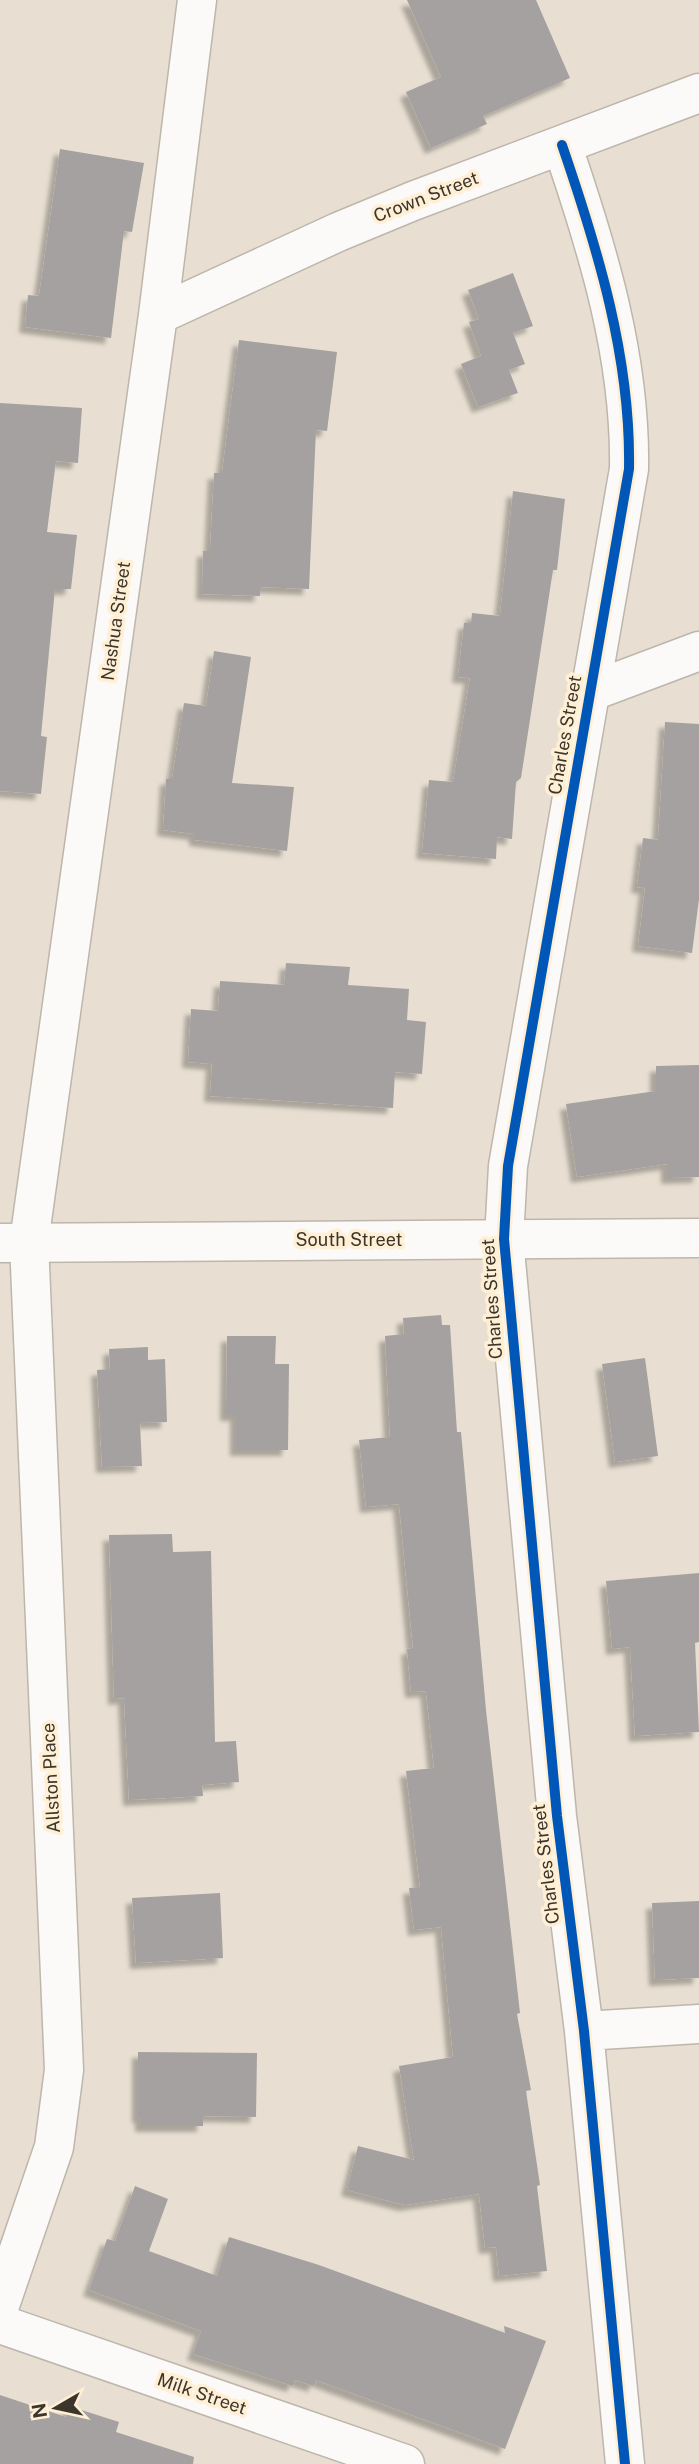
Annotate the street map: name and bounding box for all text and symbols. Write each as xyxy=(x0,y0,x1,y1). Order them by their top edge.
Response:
street label: Crown Street xyxy=(370,167,481,226)
street label: Nashua Street xyxy=(97,560,134,682)
street label: Charles Street xyxy=(544,674,585,796)
street label: South Street xyxy=(296,1229,402,1250)
street label: Charles Street xyxy=(477,1238,506,1360)
street label: Allston Place xyxy=(37,1722,64,1834)
street label: Charles Street xyxy=(528,1803,563,1925)
street label: Milk Street xyxy=(155,2368,250,2419)
north arrow xyxy=(21,2373,91,2443)
text: N xyxy=(27,2402,51,2420)

